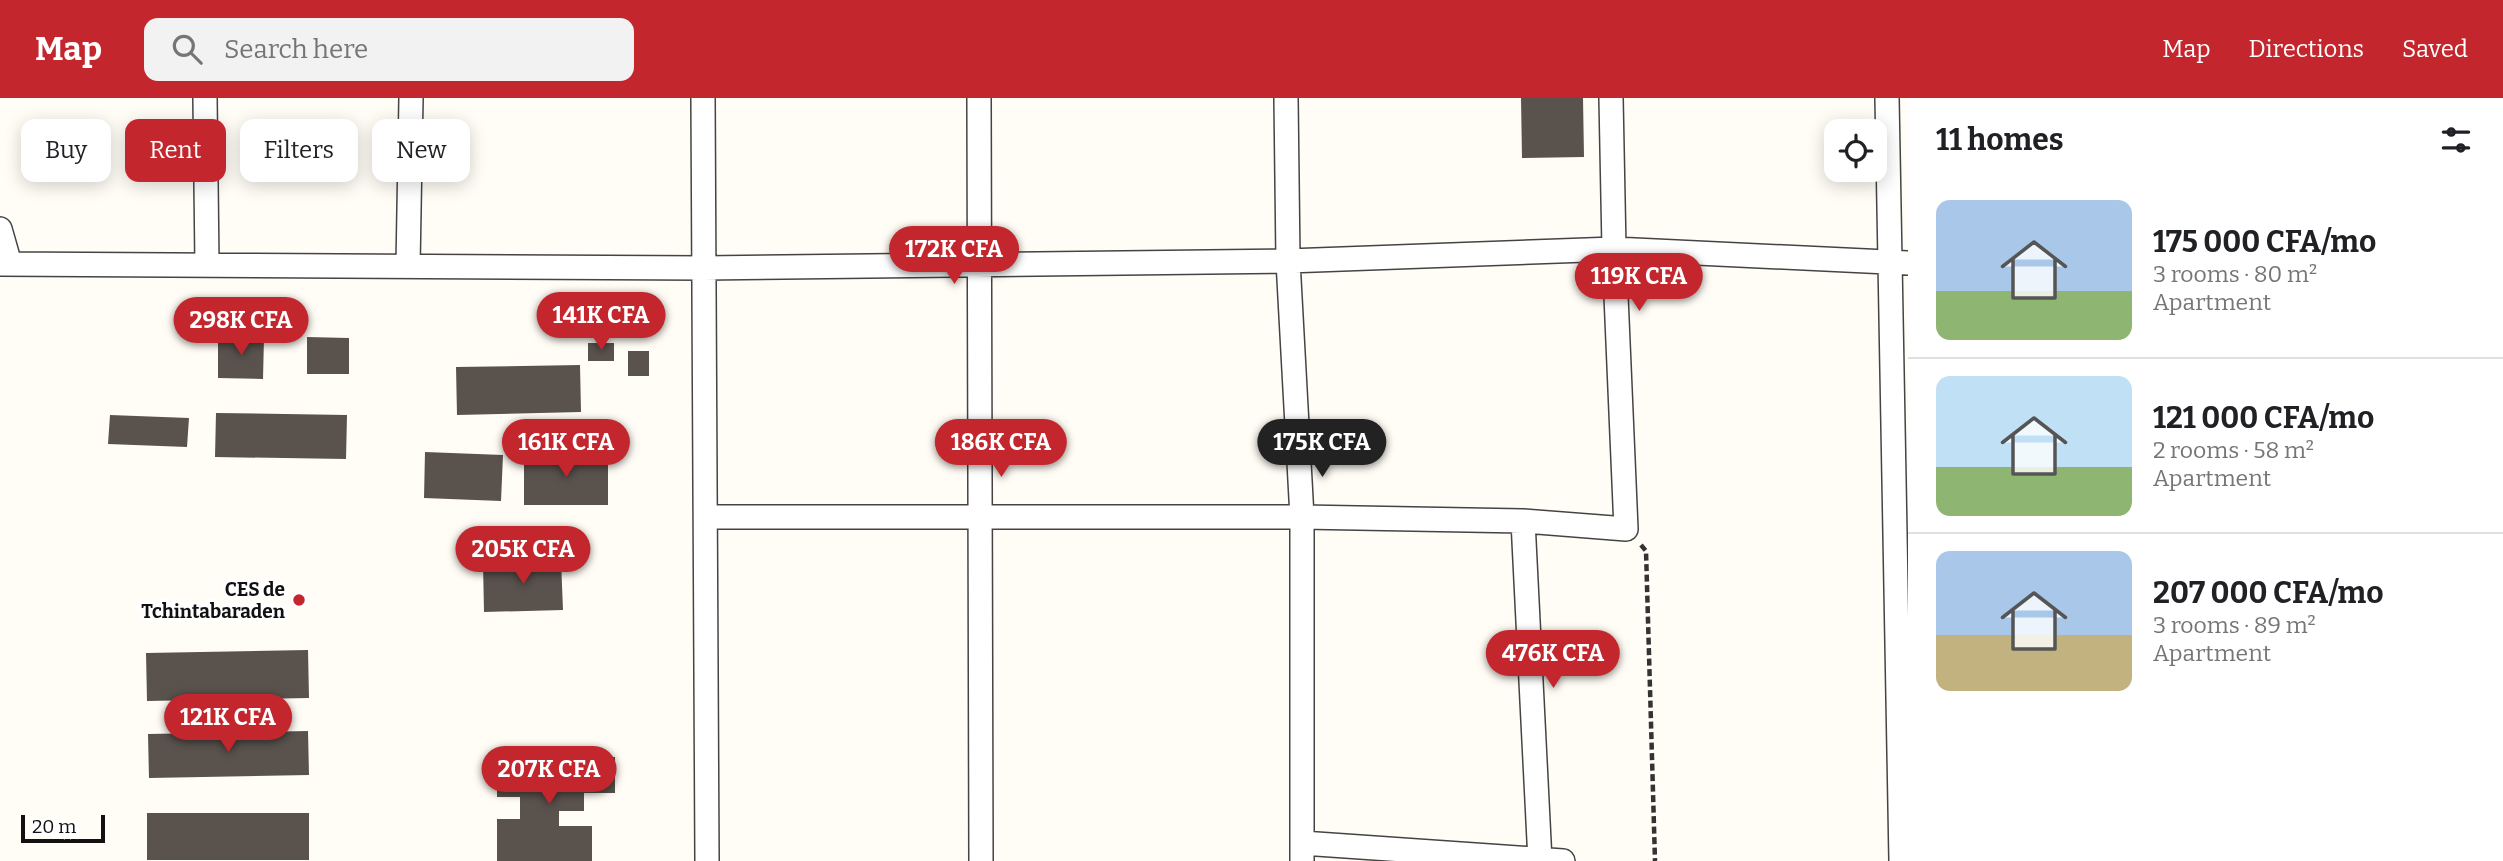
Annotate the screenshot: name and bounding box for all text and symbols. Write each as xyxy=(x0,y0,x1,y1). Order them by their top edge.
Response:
search box xyxy=(144,18,634,81)
text: Map xyxy=(35,29,102,69)
icon: search xyxy=(168,30,206,68)
text: Search here xyxy=(224,34,368,65)
text: Map xyxy=(2162,35,2211,63)
text: Directions xyxy=(2249,35,2364,63)
text: Saved xyxy=(2402,35,2468,63)
chip: Buy xyxy=(21,119,111,182)
chip: Rent xyxy=(125,119,226,182)
chip: Filters xyxy=(240,119,358,182)
chip: New xyxy=(372,119,470,182)
map controls xyxy=(1824,119,1887,182)
button: locate xyxy=(1824,119,1887,182)
icon: filters xyxy=(2437,121,2475,159)
text: 11 homes xyxy=(1936,122,2064,158)
text: 175 000 CFA/mo xyxy=(2153,224,2376,260)
pin: 172K CFA xyxy=(882,226,1026,286)
icon: home xyxy=(1992,228,2076,312)
text: 172K CFA xyxy=(905,235,1003,263)
pin: 119K CFA xyxy=(1567,254,1711,313)
text: 3 rooms · 80 m² xyxy=(2153,260,2317,288)
text: 119K CFA xyxy=(1591,262,1687,290)
text: Apartment xyxy=(2153,288,2271,316)
pin: 141K CFA xyxy=(529,292,673,352)
pin: 298K CFA xyxy=(169,298,313,357)
text: 141K CFA xyxy=(553,301,649,329)
text: 298K CFA xyxy=(190,306,292,334)
text: 121 000 CFA/mo xyxy=(2153,400,2374,436)
icon: home xyxy=(1992,404,2076,488)
pin: 161K CFA xyxy=(494,420,638,479)
pin: 186K CFA xyxy=(929,420,1073,479)
pin: 175K CFA xyxy=(1250,420,1394,479)
text: 161K CFA xyxy=(518,428,614,456)
text: 186K CFA xyxy=(951,428,1051,456)
text: 175K CFA xyxy=(1273,428,1371,456)
text: 2 rooms · 58 m² xyxy=(2153,436,2314,464)
text: Apartment xyxy=(2153,464,2271,492)
pin: 205K CFA xyxy=(451,526,595,586)
text: 205K CFA xyxy=(471,535,575,563)
text: 207 000 CFA/mo xyxy=(2153,575,2384,611)
place label: CES de Tchintabaraden xyxy=(141,578,286,623)
icon: home xyxy=(1992,579,2076,663)
marker: CES de Tchintabaraden xyxy=(291,592,307,608)
text: 3 rooms · 89 m² xyxy=(2153,611,2316,639)
pin: 476K CFA xyxy=(1481,630,1625,690)
text: 476K CFA xyxy=(1502,639,1604,667)
text: Apartment xyxy=(2153,639,2271,667)
pin: 121K CFA xyxy=(156,694,300,754)
text: 121K CFA xyxy=(180,703,276,731)
pin: 207K CFA xyxy=(477,746,621,806)
text: 207K CFA xyxy=(498,755,600,783)
scale bar xyxy=(21,812,105,844)
text: 20 m xyxy=(32,815,76,838)

